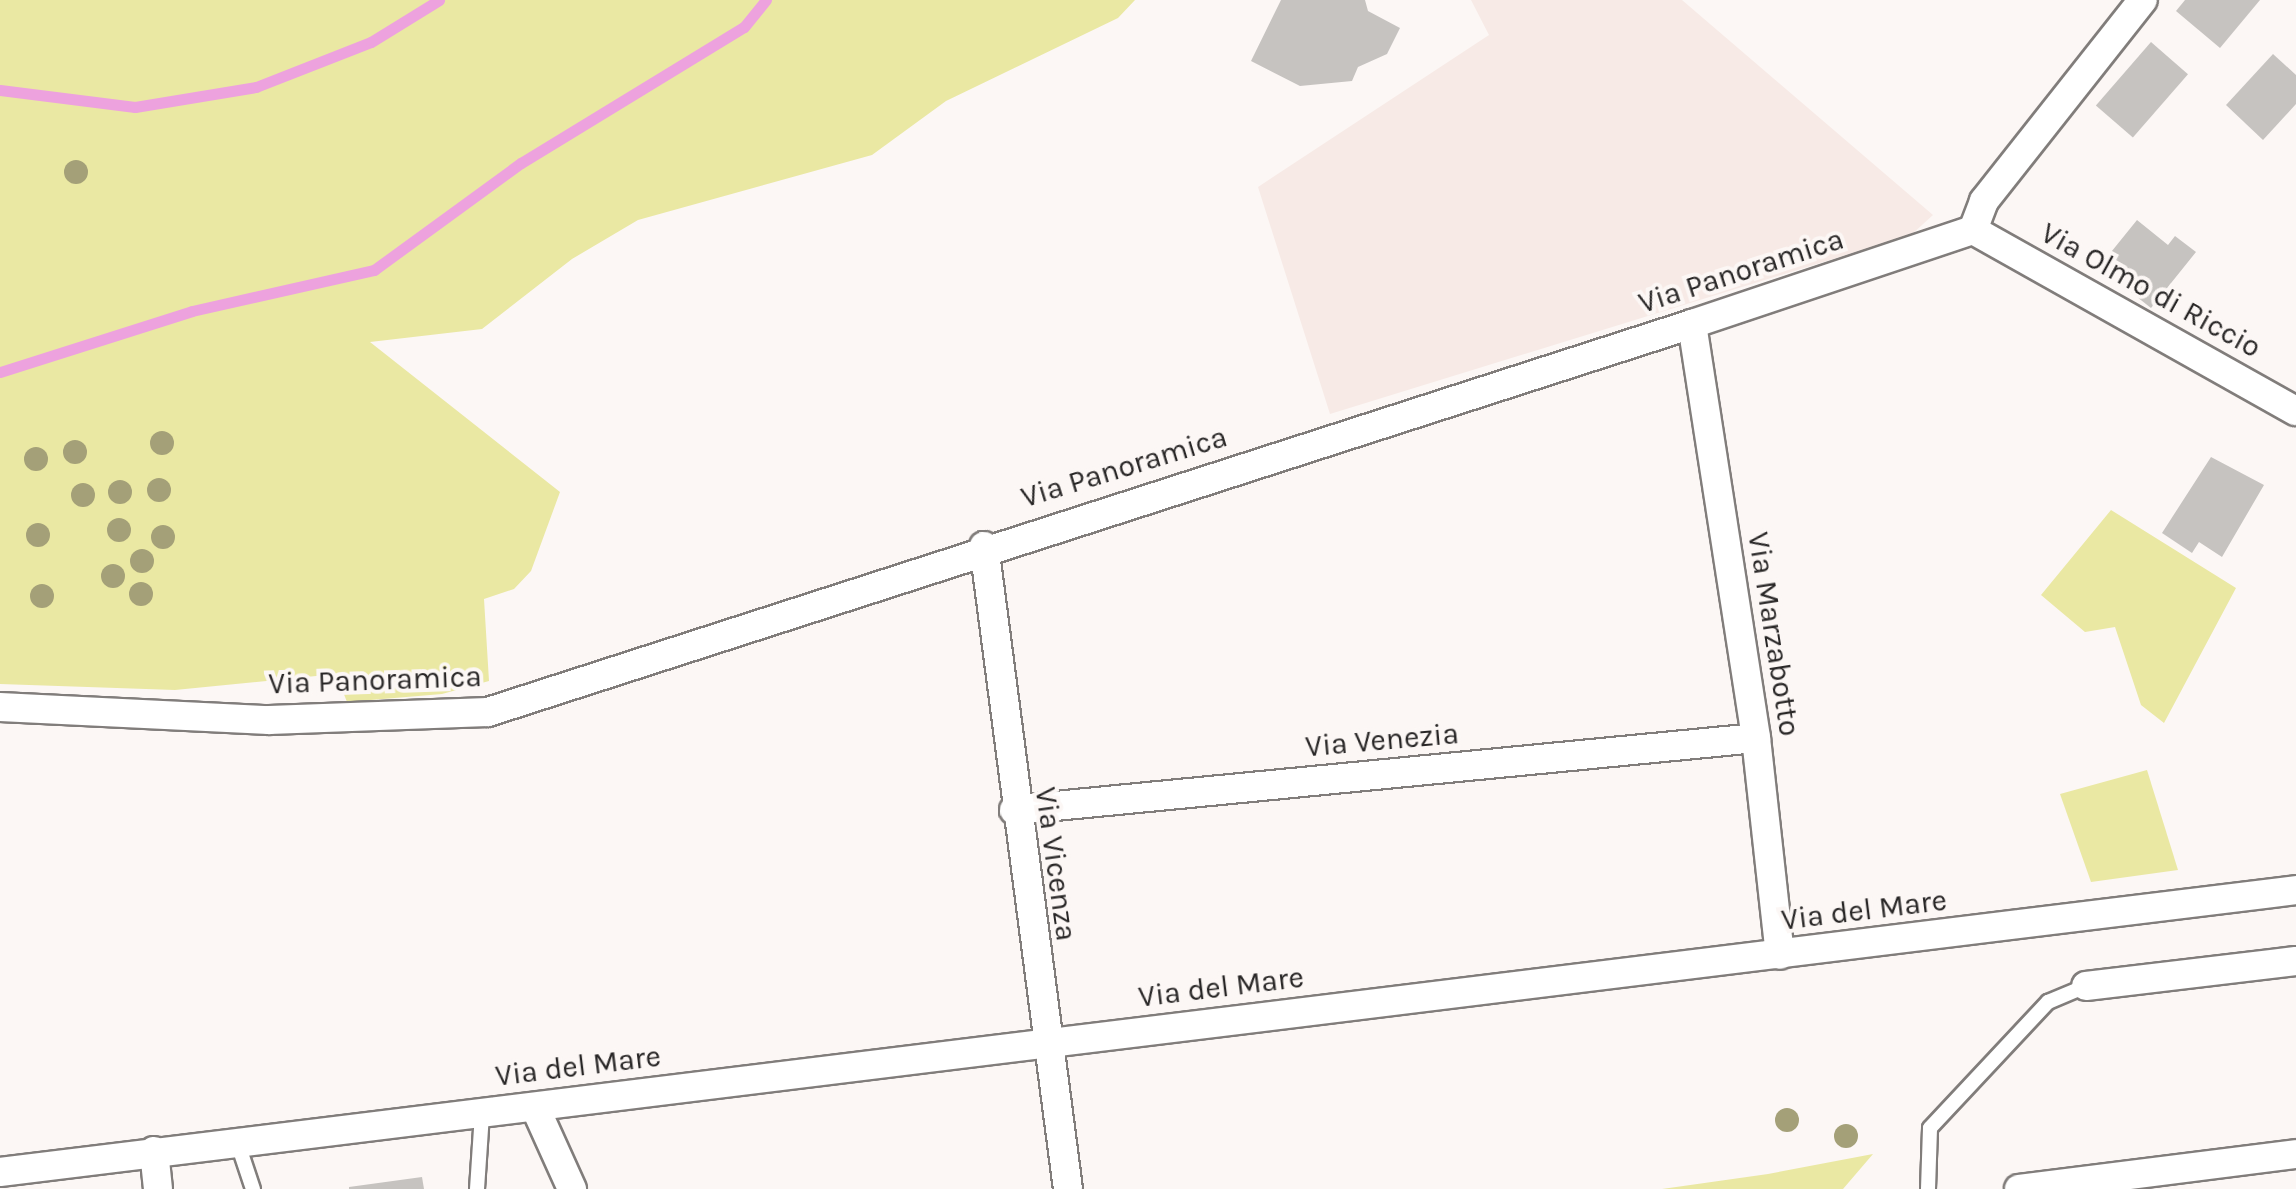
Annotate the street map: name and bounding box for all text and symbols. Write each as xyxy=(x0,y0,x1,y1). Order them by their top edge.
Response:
street label: Via Olmo di Riccio xyxy=(2035,215,2267,365)
street label: Via Panoramica xyxy=(1634,221,1848,321)
street label: Via Panoramica xyxy=(1017,419,1231,515)
street label: Via Marzabotto xyxy=(1740,529,1808,739)
street label: Via Panoramica xyxy=(268,658,482,702)
street label: Via Venezia xyxy=(1304,715,1460,765)
street label: Via Vicenza xyxy=(1027,785,1085,943)
street label: Via del Mare xyxy=(1779,882,1949,938)
street label: Via del Mare xyxy=(1136,959,1306,1015)
street label: Via del Mare xyxy=(493,1038,663,1094)

